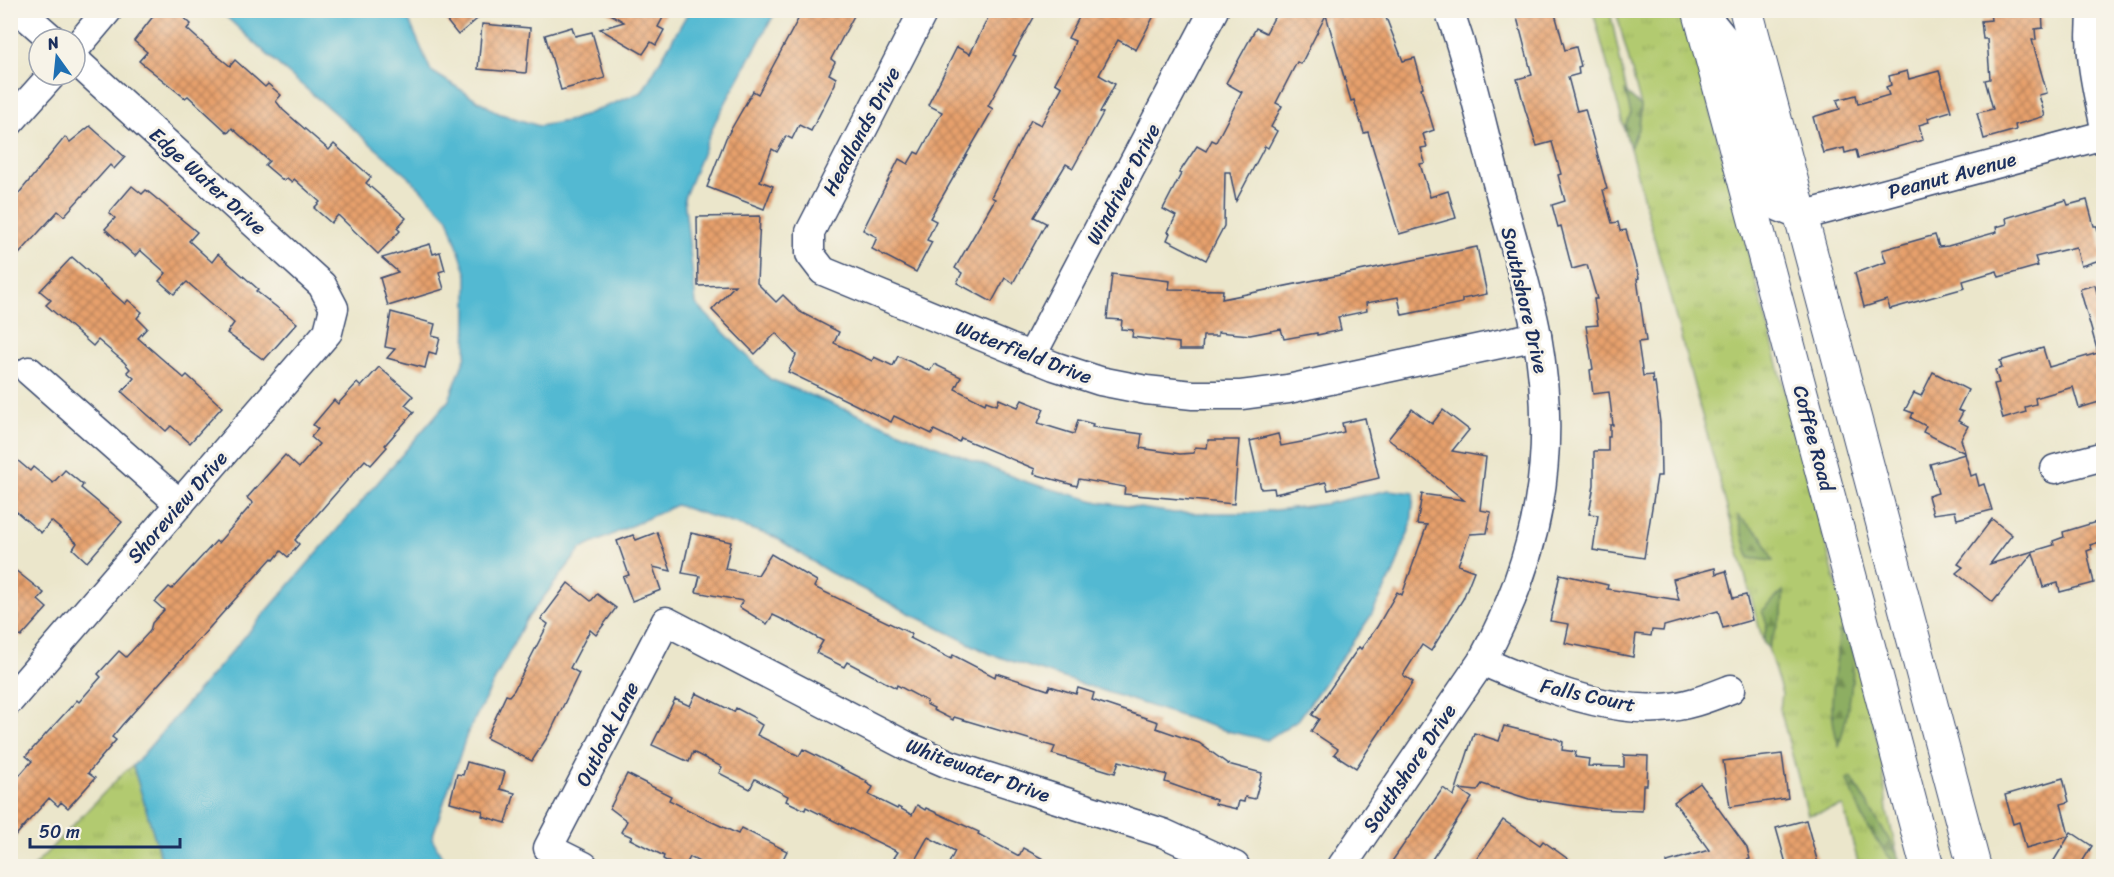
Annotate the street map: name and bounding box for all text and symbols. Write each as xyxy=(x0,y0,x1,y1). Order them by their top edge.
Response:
north arrow xyxy=(27,27,87,87)
text: N xyxy=(43,27,63,59)
street label: Headlands Drive xyxy=(813,60,910,202)
street label: Windriver Drive xyxy=(1077,117,1170,251)
street label: Edge Water Drive xyxy=(141,119,275,244)
street label: Peanut Avenue xyxy=(1884,141,2021,209)
street label: Southshore Drive xyxy=(1491,223,1558,377)
street label: Waterfield Drive xyxy=(950,310,1097,395)
street label: Coffee Road xyxy=(1783,381,1845,496)
street label: Shoreview Drive xyxy=(118,443,237,572)
street label: Falls Court xyxy=(1537,668,1639,723)
street label: Outlook Lane xyxy=(566,675,649,793)
street label: Southshore Drive xyxy=(1353,696,1466,840)
street label: Whitewater Drive xyxy=(901,728,1055,813)
scale bar xyxy=(30,811,180,849)
text: 50 m xyxy=(39,816,80,848)

